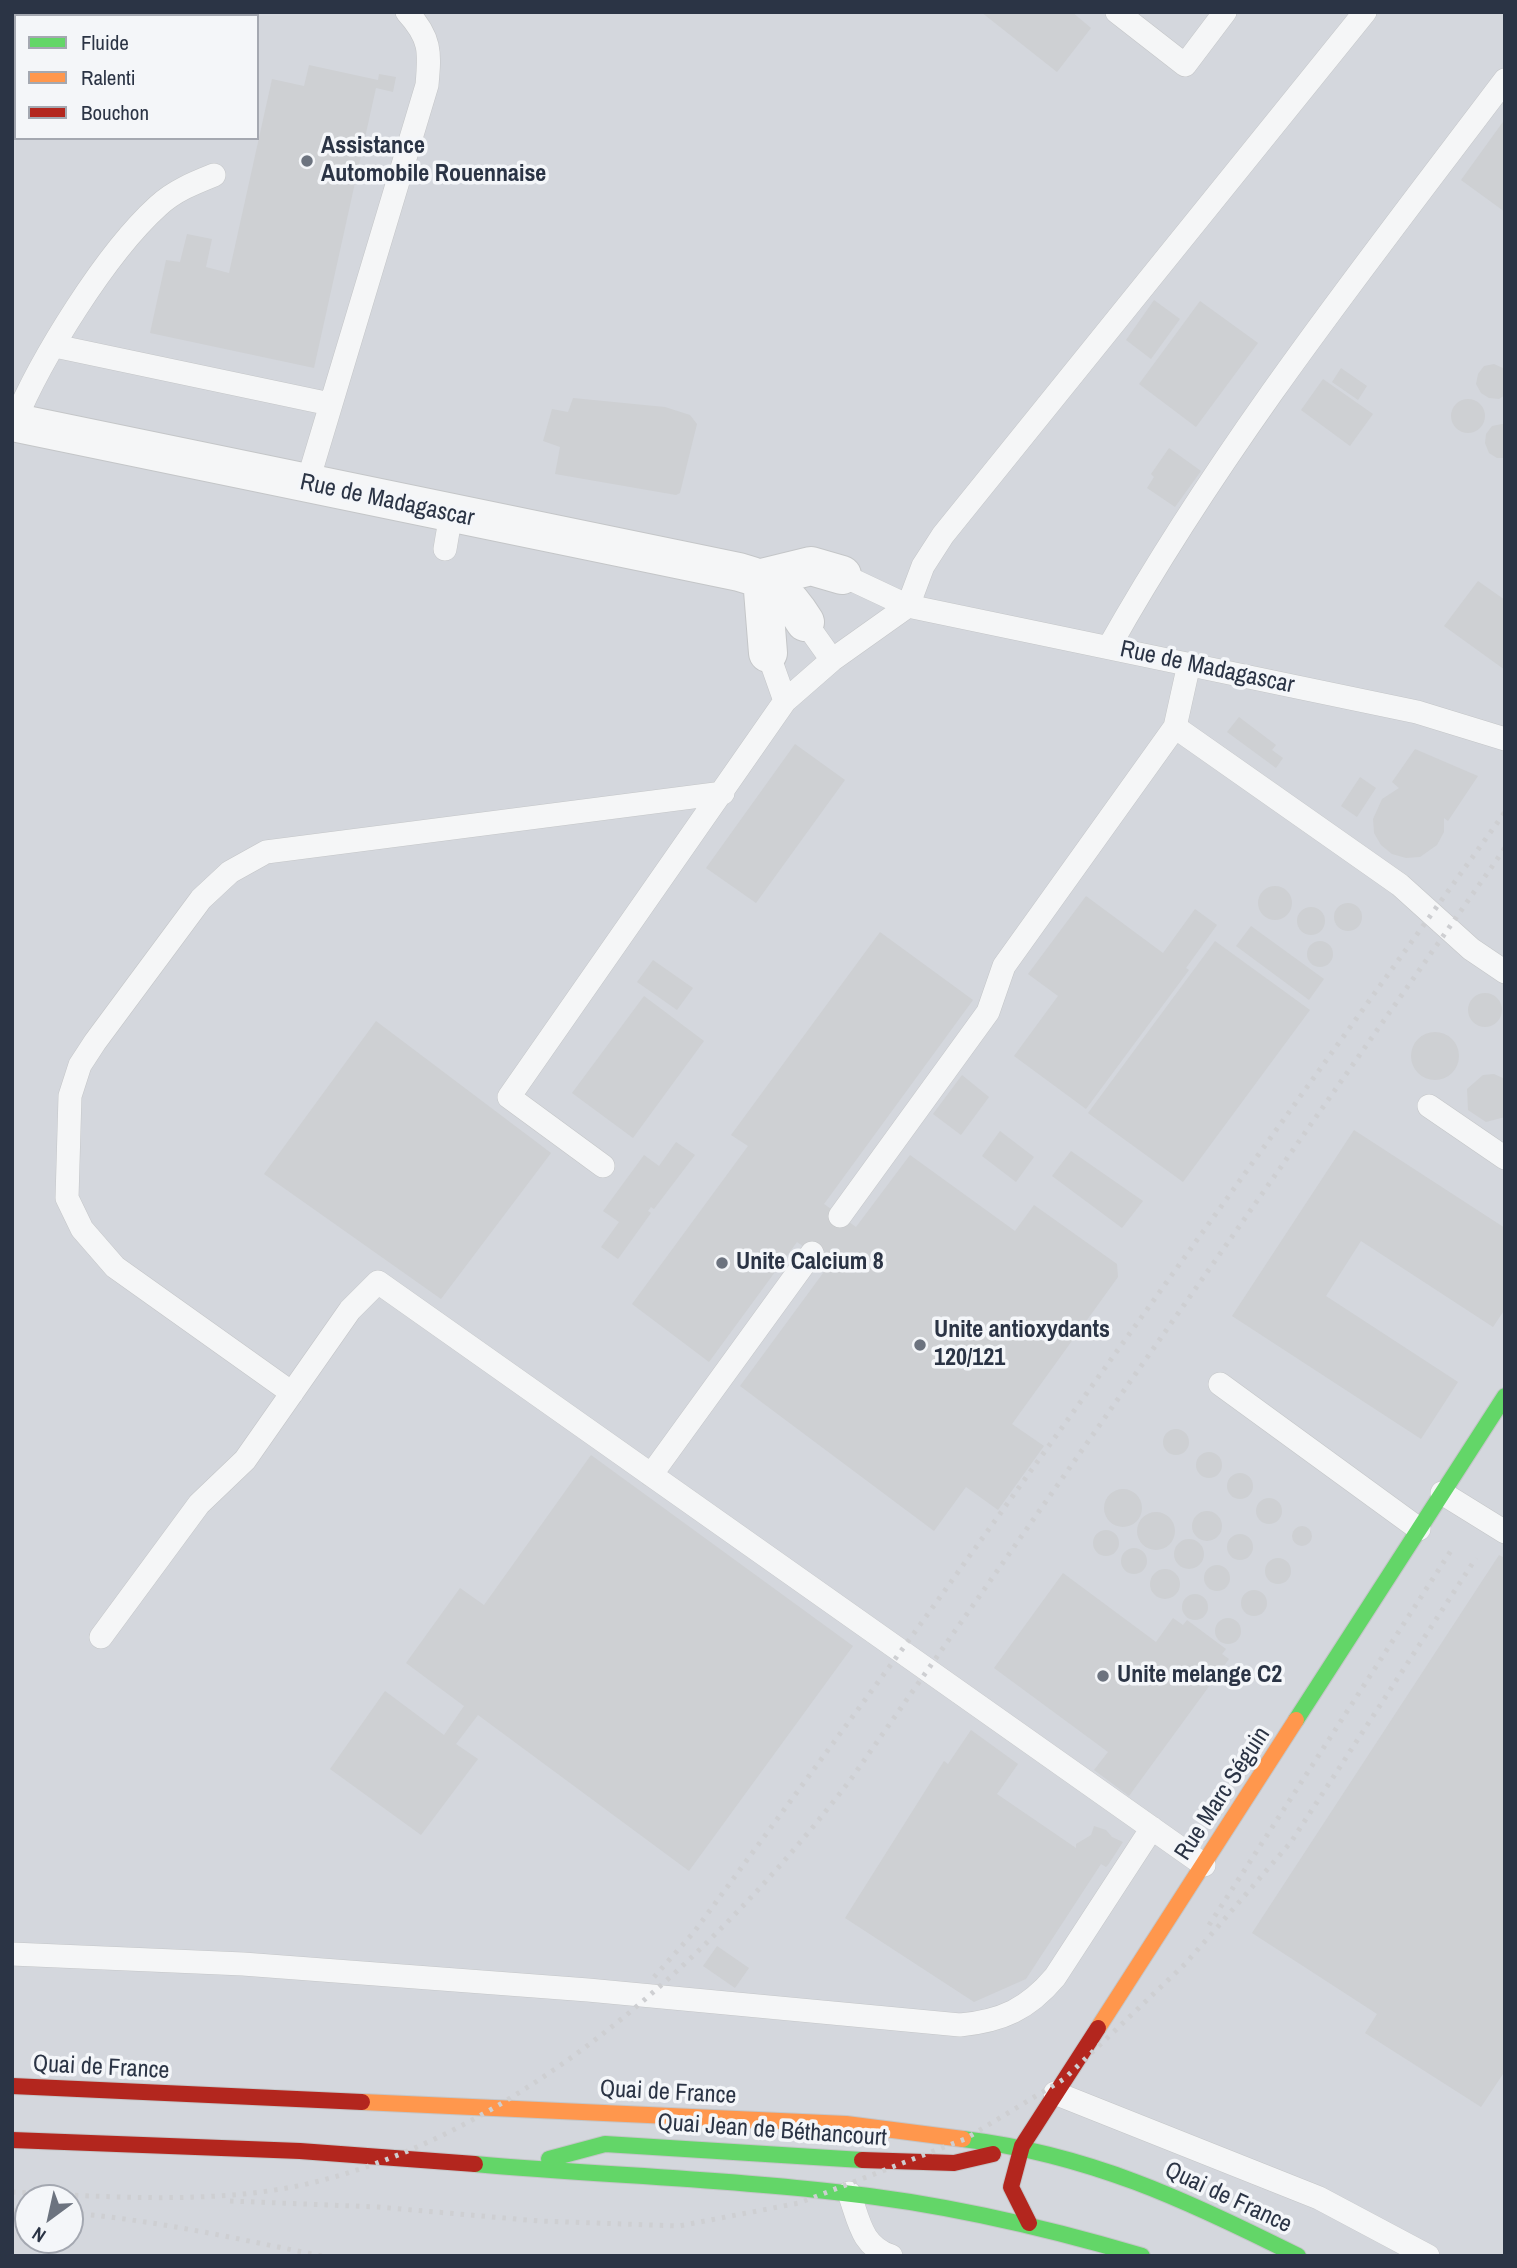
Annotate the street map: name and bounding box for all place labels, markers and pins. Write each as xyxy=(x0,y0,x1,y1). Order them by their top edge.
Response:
place label: Assistance Automobile Rouennaise xyxy=(321,133,546,189)
marker: Assistance Automobile Rouennaise xyxy=(299,153,315,169)
place label: Unite Calcium 8 xyxy=(736,1249,884,1277)
marker: Unite Calcium 8 xyxy=(714,1255,730,1271)
place label: Unite antioxydants 120/121 xyxy=(934,1317,1110,1373)
marker: Unite antioxydants 120/121 xyxy=(912,1337,928,1353)
place label: Unite melange C2 xyxy=(1117,1662,1282,1690)
marker: Unite melange C2 xyxy=(1095,1668,1111,1684)

